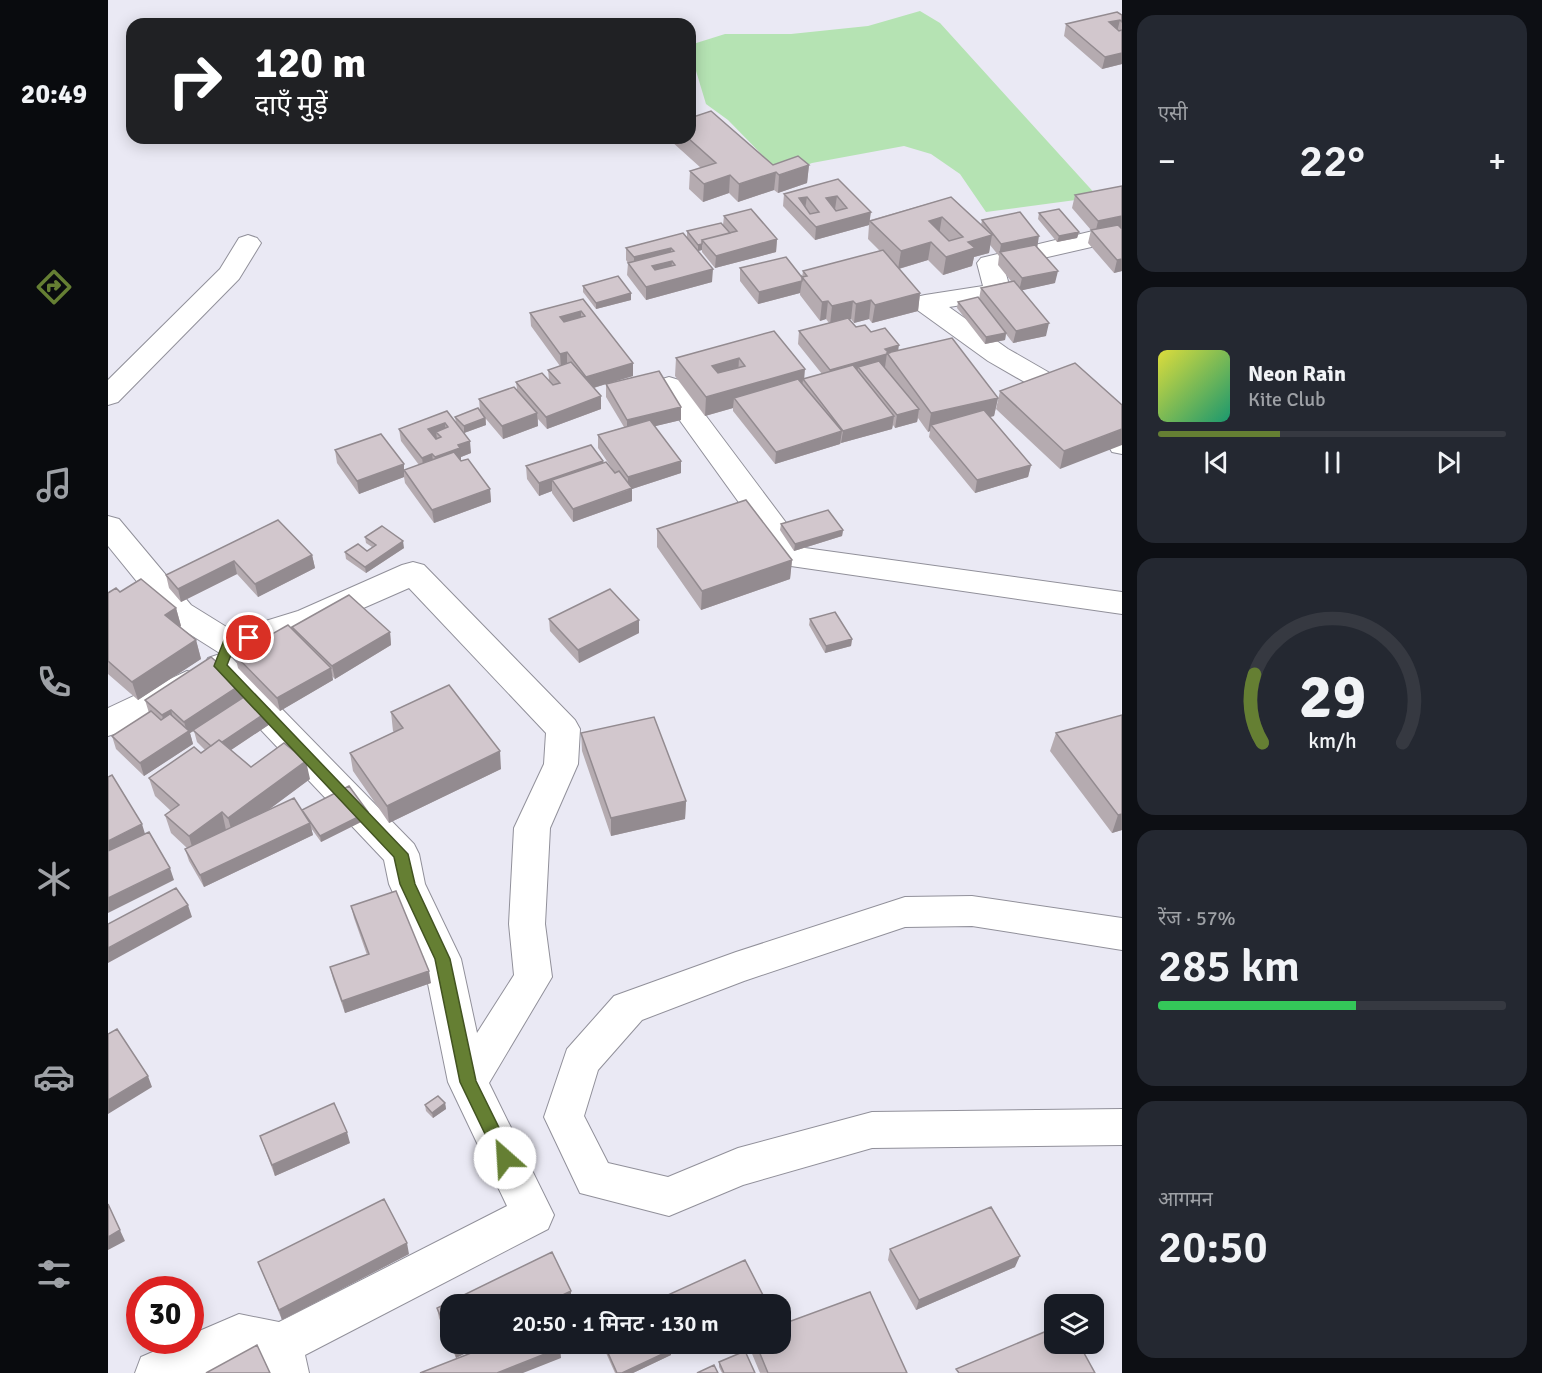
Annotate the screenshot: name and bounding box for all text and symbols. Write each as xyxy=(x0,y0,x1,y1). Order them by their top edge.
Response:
text: 120 m xyxy=(255,38,366,89)
icon: right xyxy=(156,42,234,120)
text: 20:49 xyxy=(21,78,87,111)
text: दाएँ मुड़ें xyxy=(255,89,328,122)
text: एसी xyxy=(1158,101,1188,126)
text: 22° xyxy=(1299,134,1365,189)
text: − xyxy=(1158,141,1176,182)
text: + xyxy=(1488,141,1506,182)
icon: directions xyxy=(33,266,75,308)
text: Neon Rain xyxy=(1248,360,1346,387)
text: Kite Club xyxy=(1248,387,1326,412)
icon: previous xyxy=(1200,446,1233,479)
icon: pause xyxy=(1316,446,1349,479)
icon: next xyxy=(1432,446,1465,479)
icon: music xyxy=(33,464,75,506)
pin xyxy=(223,612,274,663)
icon: arrive xyxy=(232,621,265,654)
text: 29 xyxy=(1298,659,1366,736)
icon: phone xyxy=(33,661,75,703)
text: km/h xyxy=(1308,729,1356,755)
icon: climate xyxy=(33,858,75,900)
text: रेंज · 57% xyxy=(1158,906,1236,931)
text: 285 km xyxy=(1158,939,1300,994)
icon: car xyxy=(33,1056,75,1098)
position arrow xyxy=(473,1126,537,1190)
text: आगमन xyxy=(1158,1187,1213,1212)
text: 20:50 xyxy=(1158,1220,1268,1275)
icon: filters xyxy=(33,1253,75,1295)
speed limit sign: 30 xyxy=(126,1276,204,1354)
map controls xyxy=(1044,1294,1104,1354)
button: layers xyxy=(1044,1294,1104,1354)
text: 20:50 · 1 मिनट · 130 m xyxy=(512,1310,719,1337)

